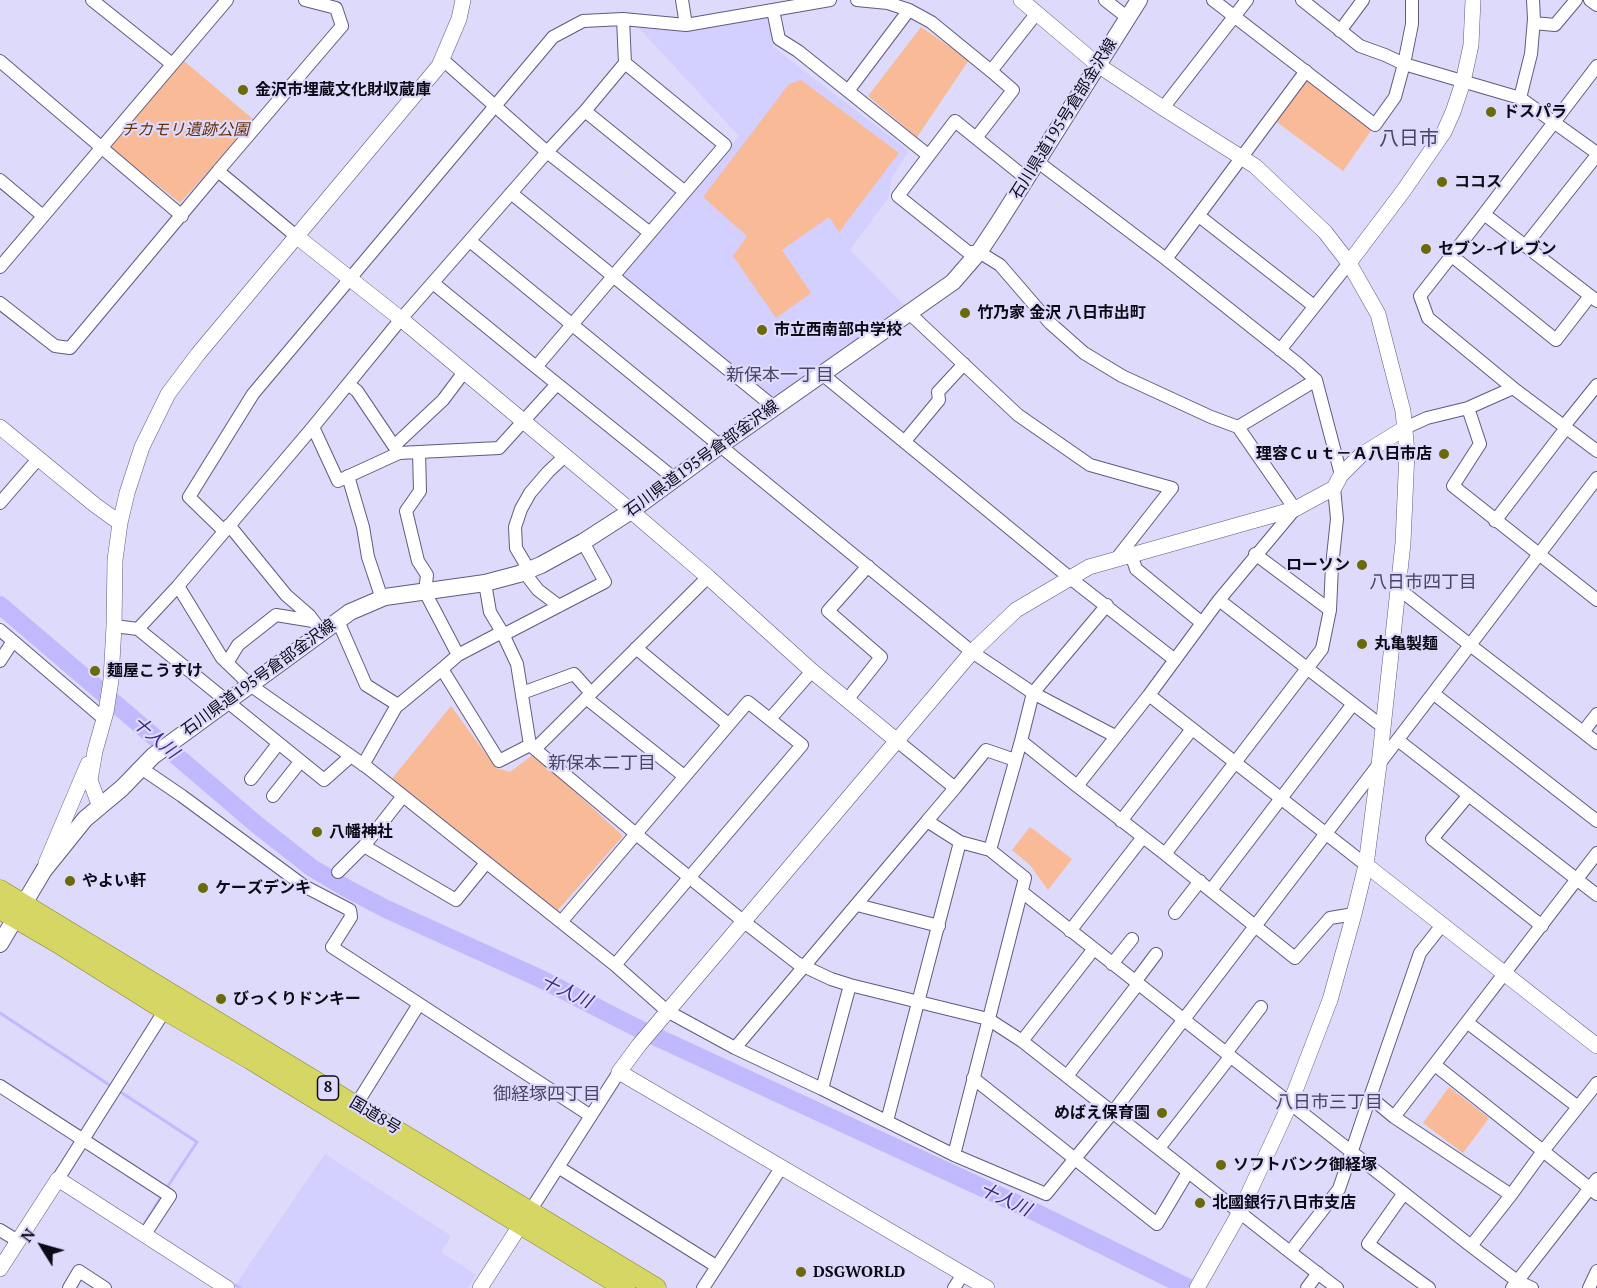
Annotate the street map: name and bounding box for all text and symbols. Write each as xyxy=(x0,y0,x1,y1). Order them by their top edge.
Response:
street label: 石川県道195号倉部金沢線 xyxy=(1007,35,1121,203)
place label: 金沢市埋蔵文化財収蔵庫 xyxy=(255,80,431,100)
marker: 金沢市埋蔵文化財収蔵庫 xyxy=(236,83,250,97)
place label: ドスパラ xyxy=(1503,102,1567,122)
marker: ドスパラ xyxy=(1484,105,1498,119)
park label: チカモリ遺跡公園 xyxy=(121,120,249,140)
district label: 八日市 xyxy=(1379,127,1439,151)
place label: ココス xyxy=(1454,172,1502,192)
marker: ココス xyxy=(1435,175,1449,189)
place label: セブン-イレブン xyxy=(1438,239,1557,259)
marker: セブン-イレブン xyxy=(1419,242,1433,256)
place label: 竹乃家 金沢 八日市出町 xyxy=(977,303,1146,323)
marker: 竹乃家 金沢 八日市出町 xyxy=(958,306,972,320)
place label: 市立西南部中学校 xyxy=(774,320,902,340)
marker: 市立西南部中学校 xyxy=(755,323,769,337)
district label: 新保本一丁目 xyxy=(726,365,834,387)
street label: 石川県道195号倉部金沢線 xyxy=(621,397,783,521)
place label: 理容Ｃｕｔ－Ａ八日市店 xyxy=(1256,444,1432,464)
marker: 理容Ｃｕｔ－Ａ八日市店 xyxy=(1437,447,1451,461)
place label: ローソン xyxy=(1286,555,1350,575)
marker: ローソン xyxy=(1355,558,1369,572)
district label: 八日市四丁目 xyxy=(1369,572,1477,594)
street label: 石川県道195号倉部金沢線 xyxy=(178,616,340,740)
place label: 丸亀製麺 xyxy=(1374,634,1438,654)
marker: 丸亀製麺 xyxy=(1355,637,1369,651)
place label: 麺屋こうすけ xyxy=(107,661,203,681)
marker: 麺屋こうすけ xyxy=(88,664,102,678)
water label: 十人川 xyxy=(128,712,182,764)
district label: 新保本二丁目 xyxy=(548,753,656,775)
place label: 八幡神社 xyxy=(329,822,393,842)
marker: 八幡神社 xyxy=(310,825,324,839)
place label: やよい軒 xyxy=(82,871,146,891)
marker: やよい軒 xyxy=(63,874,77,888)
place label: ケーズデンキ xyxy=(215,878,311,898)
marker: ケーズデンキ xyxy=(196,881,210,895)
water label: 十人川 xyxy=(537,971,595,1013)
place label: びっくりドンキー xyxy=(233,989,361,1009)
marker: びっくりドンキー xyxy=(214,992,228,1006)
road number: 8 xyxy=(318,1076,338,1100)
district label: 御経塚四丁目 xyxy=(493,1084,601,1106)
district label: 八日市三丁目 xyxy=(1275,1092,1383,1114)
street label: 国道8号 xyxy=(346,1093,404,1139)
place label: めばえ保育園 xyxy=(1054,1103,1150,1123)
marker: めばえ保育園 xyxy=(1155,1106,1169,1120)
place label: ソフトバンク御経塚 xyxy=(1233,1155,1377,1175)
marker: ソフトバンク御経塚 xyxy=(1214,1158,1228,1172)
water label: 十人川 xyxy=(976,1179,1034,1221)
place label: 北國銀行八日市支店 xyxy=(1212,1193,1356,1213)
marker: 北國銀行八日市支店 xyxy=(1193,1196,1207,1210)
north arrow xyxy=(12,1216,72,1276)
text: N xyxy=(15,1224,40,1247)
place label: DSGWORLD xyxy=(813,1262,905,1282)
marker: DSGWORLD xyxy=(794,1265,808,1279)

